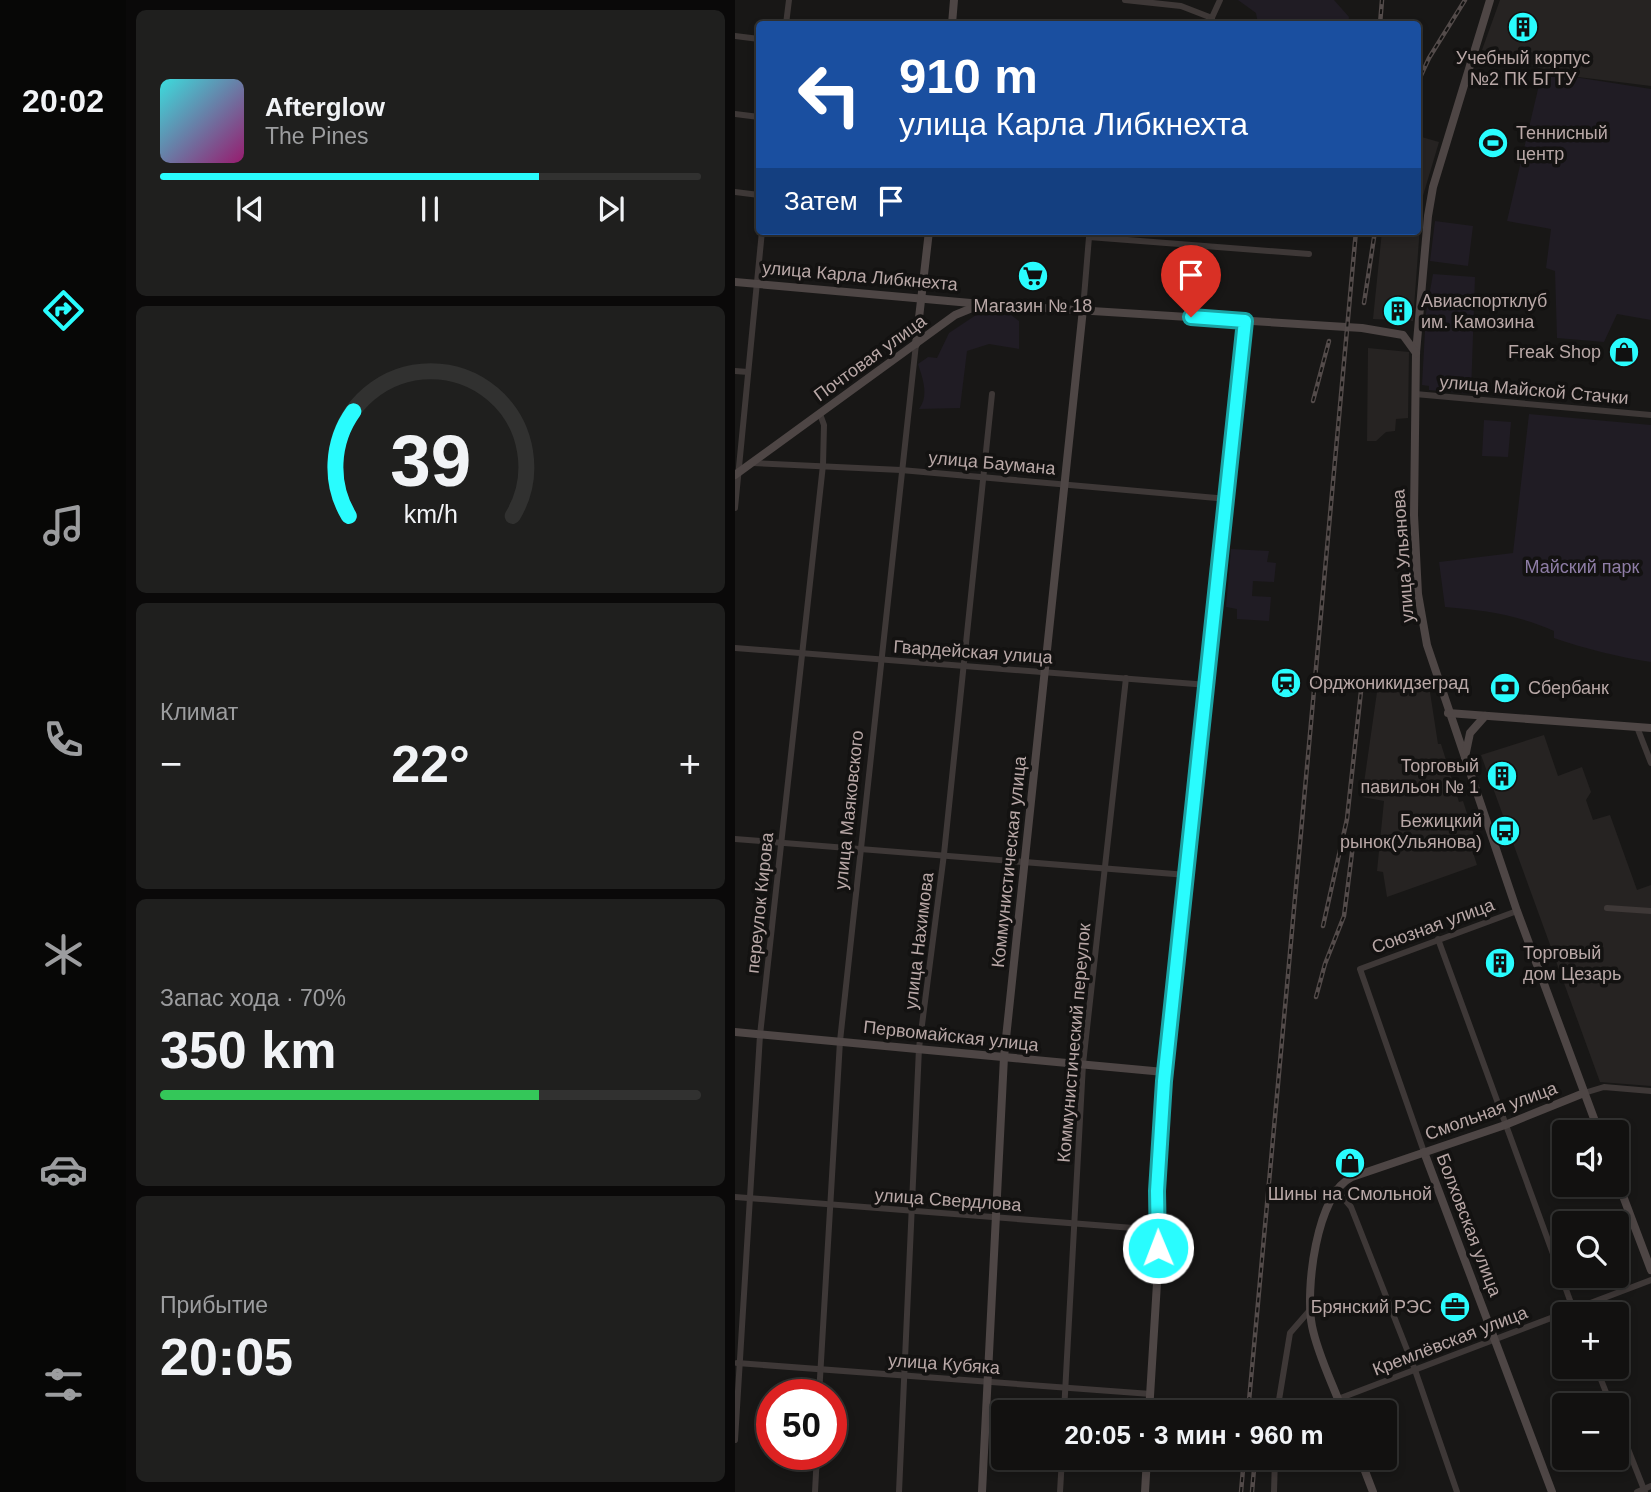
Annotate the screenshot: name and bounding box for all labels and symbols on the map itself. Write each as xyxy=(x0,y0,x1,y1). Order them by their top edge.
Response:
building icon: Учебный корпус №2 ПК БГТУ xyxy=(1506,10,1540,44)
place label: Учебный корпус №2 ПК БГТУ xyxy=(1456,48,1590,89)
place label: Теннисный центр xyxy=(1516,123,1608,164)
sports icon: Теннисный центр xyxy=(1476,126,1510,160)
pin xyxy=(1161,245,1221,317)
street label: улица Карла Либкнехта xyxy=(761,257,960,295)
supermarket icon: Магазин № 18 xyxy=(1016,259,1050,293)
place label: Авиаспортклуб им. Камозина xyxy=(1421,291,1547,332)
building icon: Авиаспортклуб им. Камозина xyxy=(1381,294,1415,328)
place label: Магазин № 18 xyxy=(974,296,1092,316)
street label: Почтовая улица xyxy=(810,310,931,405)
shop icon: Freak Shop xyxy=(1607,335,1641,369)
place label: Freak Shop xyxy=(1508,342,1601,362)
street label: улица Майской Стачки xyxy=(1439,372,1629,408)
street label: улица Баумана xyxy=(928,447,1057,479)
street label: улица Ульянова xyxy=(1388,488,1418,623)
park label: Майский парк xyxy=(1525,557,1640,577)
street label: Гвардейская улица xyxy=(893,636,1054,668)
station icon: Орджоникидзеград xyxy=(1269,666,1303,700)
bank icon: Сбербанк xyxy=(1488,671,1522,705)
place label: Орджоникидзеград xyxy=(1309,673,1469,693)
place label: Сбербанк xyxy=(1528,678,1609,698)
street label: улица Маяковского xyxy=(831,729,867,891)
street label: Коммунистическая улица xyxy=(988,754,1030,969)
place label: Торговый павильон № 1 xyxy=(1360,756,1479,797)
building icon: Торговый павильон № 1 xyxy=(1485,759,1519,793)
place label: Бежицкий рынок(Ульянова) xyxy=(1340,811,1482,852)
bus stop icon: Бежицкий рынок(Ульянова) xyxy=(1488,814,1522,848)
street label: переулок Кирова xyxy=(743,831,777,975)
street label: улица Нахимова xyxy=(901,870,937,1011)
street label: Союзная улица xyxy=(1369,894,1498,957)
street label: Коммунистический переулок xyxy=(1054,923,1094,1163)
place label: Торговый дом Цезарь xyxy=(1523,943,1621,984)
building icon: Торговый дом Цезарь xyxy=(1483,946,1517,980)
street label: Первомайская улица xyxy=(862,1017,1041,1055)
street label: Смольная улица xyxy=(1422,1077,1561,1144)
shop icon: Шины на Смольной xyxy=(1333,1146,1367,1180)
street label: Болховская улица xyxy=(1432,1151,1506,1300)
place label: Шины на Смольной xyxy=(1268,1184,1432,1204)
street label: улица Свердлова xyxy=(874,1185,1023,1215)
position arrow xyxy=(1121,1211,1195,1285)
office icon: Брянский РЭС xyxy=(1438,1290,1472,1324)
place label: Брянский РЭС xyxy=(1311,1297,1432,1317)
street label: Кремлёвская улица xyxy=(1370,1302,1531,1380)
street label: улица Кубяка xyxy=(887,1350,1002,1378)
speed limit sign: 50 xyxy=(756,1379,847,1470)

